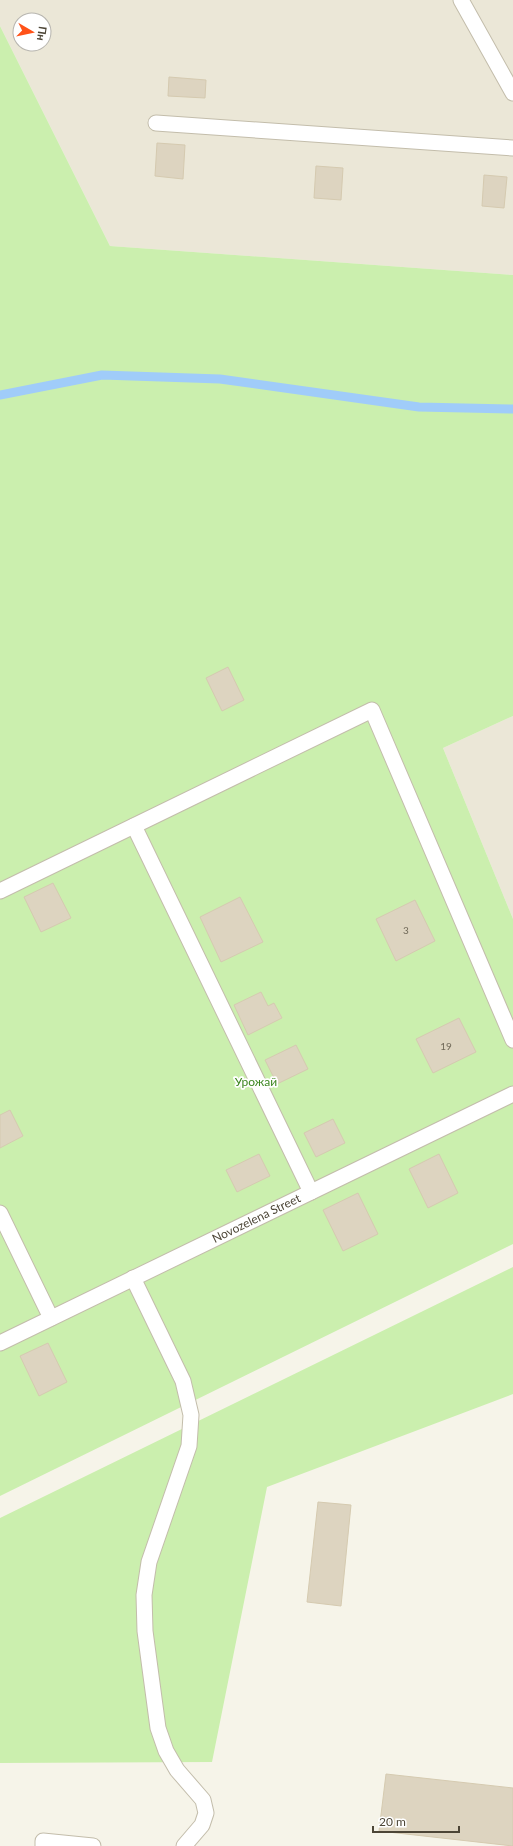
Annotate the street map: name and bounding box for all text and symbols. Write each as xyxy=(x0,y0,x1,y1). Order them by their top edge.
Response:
north arrow xyxy=(12,12,52,52)
text: Пн xyxy=(35,26,50,42)
house number: 3 xyxy=(403,924,409,936)
house number: 19 xyxy=(440,1040,452,1052)
park label: Урожай xyxy=(235,1074,277,1089)
street label: Novozelena Street xyxy=(209,1190,304,1246)
scale bar xyxy=(373,1808,459,1834)
text: 20 m xyxy=(379,1814,406,1829)

